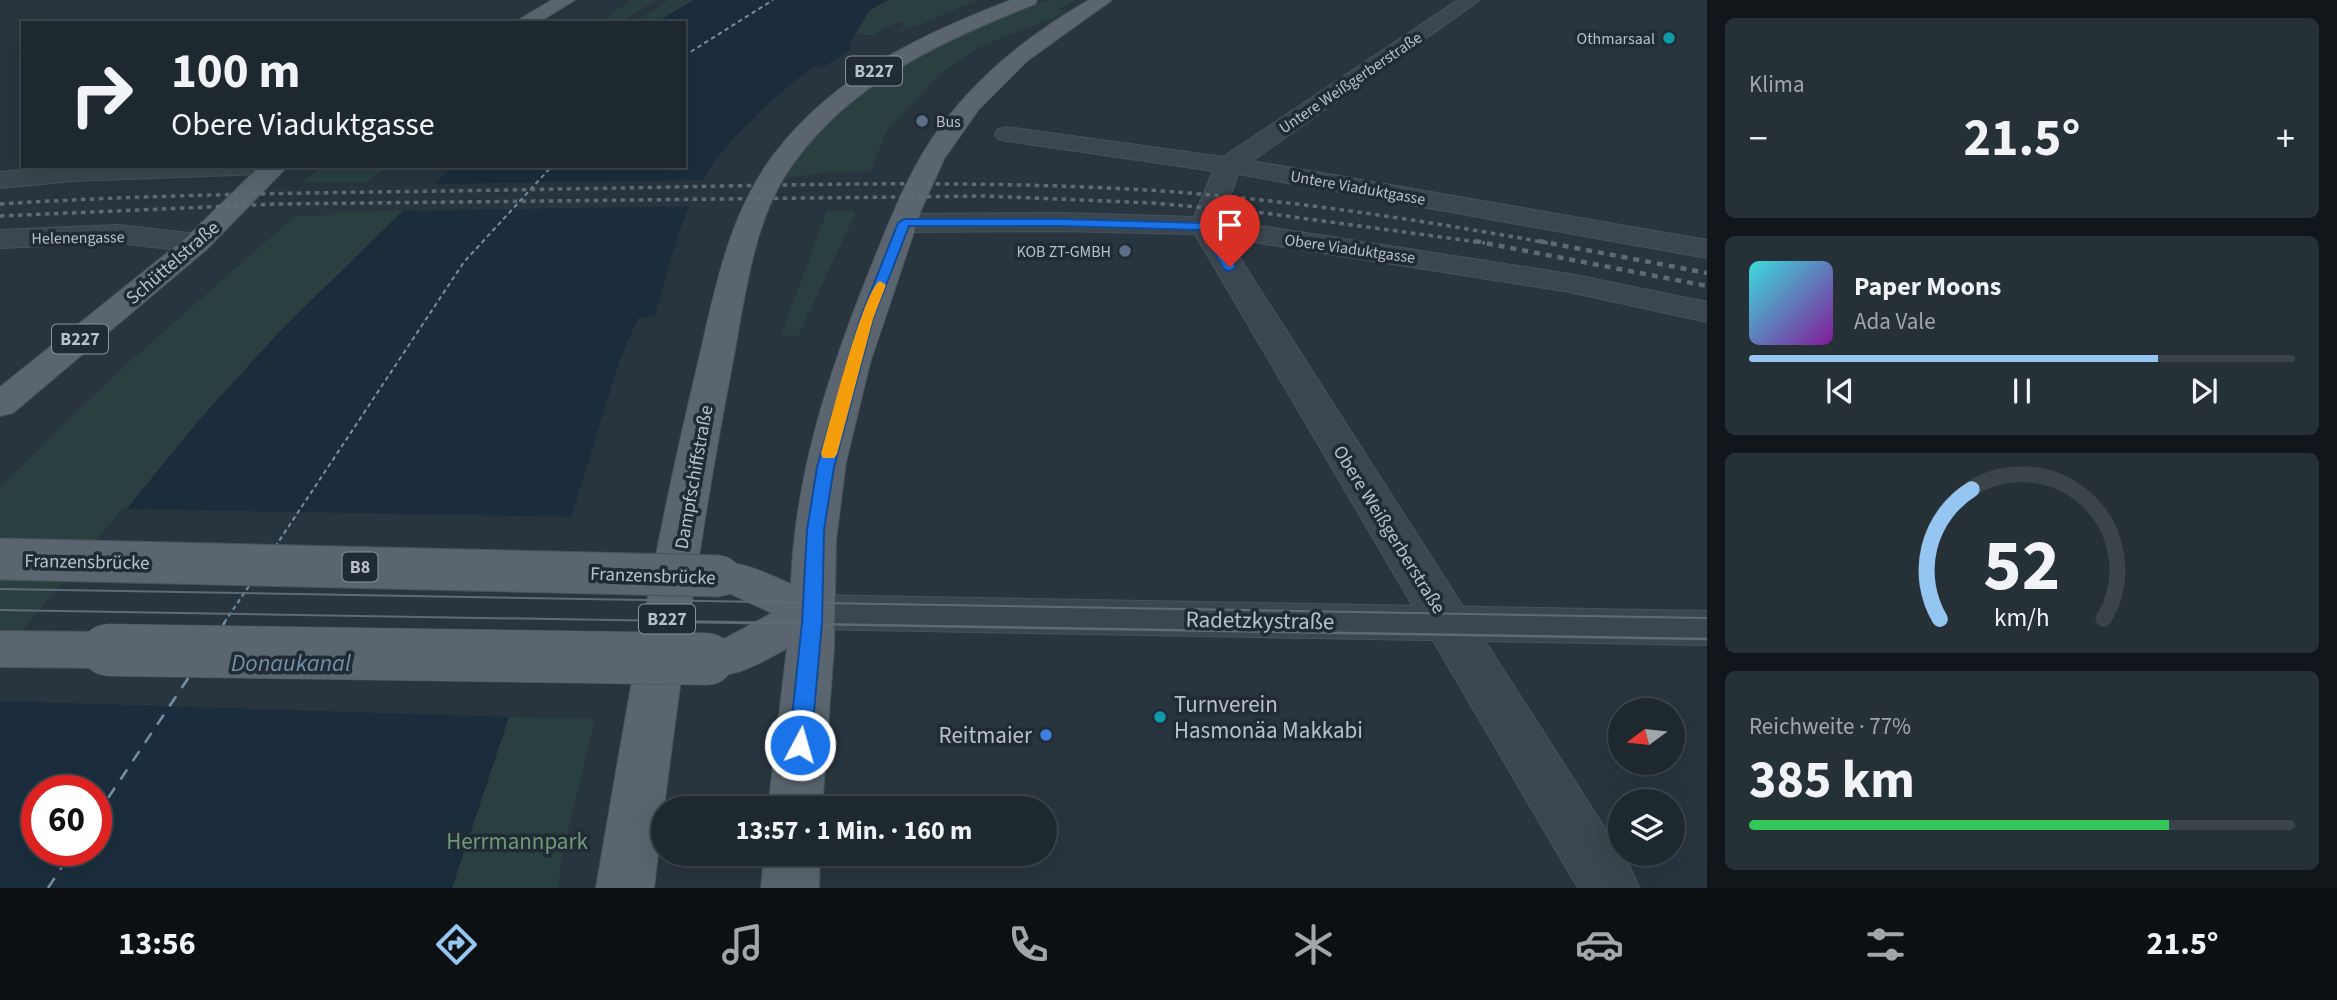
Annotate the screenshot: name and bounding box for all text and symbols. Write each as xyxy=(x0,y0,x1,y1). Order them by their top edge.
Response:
street label: Untere Weißgerberstraße xyxy=(1275,27,1426,139)
place label: Othmarsaal xyxy=(1577,28,1655,50)
marker: Othmarsaal xyxy=(1661,30,1677,46)
text: 100 m xyxy=(171,37,300,107)
icon: right xyxy=(56,49,147,140)
road number: B227 xyxy=(846,56,902,86)
text: Klima xyxy=(1749,68,1805,101)
text: Obere Viaduktgasse xyxy=(171,102,435,148)
text: 21.5° xyxy=(1964,102,2080,176)
place label: Bus xyxy=(936,111,961,133)
text: − xyxy=(1749,112,1768,166)
text: + xyxy=(2276,112,2295,166)
marker: Bus xyxy=(914,113,930,129)
street label: Untere Viaduktgasse xyxy=(1289,165,1427,211)
pin xyxy=(1200,195,1260,267)
icon: arrive xyxy=(1211,206,1249,244)
street label: Schüttelstraße xyxy=(120,215,226,311)
street label: Helenengasse xyxy=(31,226,125,250)
street label: Obere Viaduktgasse xyxy=(1283,229,1417,269)
place label: KOB ZT-GMBH xyxy=(1016,241,1111,263)
marker: KOB ZT-GMBH xyxy=(1117,243,1133,259)
text: Paper Moons xyxy=(1854,268,2001,305)
text: Ada Vale xyxy=(1854,305,1936,338)
road number: B227 xyxy=(52,324,108,354)
icon: previous xyxy=(1821,372,1859,410)
icon: pause xyxy=(2003,372,2041,410)
icon: next xyxy=(2185,372,2223,410)
street label: Dampfschiffstraße xyxy=(669,403,720,551)
street label: Obere Weißgerberstraße xyxy=(1326,440,1452,619)
text: 52 xyxy=(1984,514,2060,618)
street label: Franzensbrücke xyxy=(24,548,150,577)
road number: B8 xyxy=(342,552,378,582)
street label: Franzensbrücke xyxy=(590,561,716,592)
text: km/h xyxy=(1994,600,2050,636)
street label: Radetzkystraße xyxy=(1185,603,1335,638)
road number: B227 xyxy=(639,604,695,634)
water label: Donaukanal xyxy=(231,646,351,681)
place label: Turnverein Hasmonäa Makkabi xyxy=(1174,688,1363,747)
north arrow xyxy=(1608,698,1685,775)
map controls xyxy=(1608,698,1685,866)
position arrow xyxy=(763,708,837,782)
marker: Turnverein Hasmonäa Makkabi xyxy=(1152,709,1168,725)
text: Reichweite · 77% xyxy=(1749,710,1911,743)
place label: Reitmaier xyxy=(939,719,1033,752)
marker: Reitmaier xyxy=(1038,727,1054,743)
text: 385 km xyxy=(1749,744,1915,818)
speed limit sign: 60 xyxy=(21,775,112,866)
button: layers xyxy=(1608,789,1685,866)
text: 13:57 · 1 Min. · 160 m xyxy=(736,812,972,849)
park label: Herrmannpark xyxy=(446,825,588,858)
icon: directions xyxy=(432,920,481,969)
icon: music xyxy=(718,920,767,969)
icon: phone xyxy=(1004,920,1053,969)
icon: climate xyxy=(1289,920,1338,969)
icon: car xyxy=(1575,920,1624,969)
icon: filters xyxy=(1861,920,1910,969)
text: 13:56 xyxy=(118,921,196,967)
text: 21.5° xyxy=(2147,921,2219,967)

